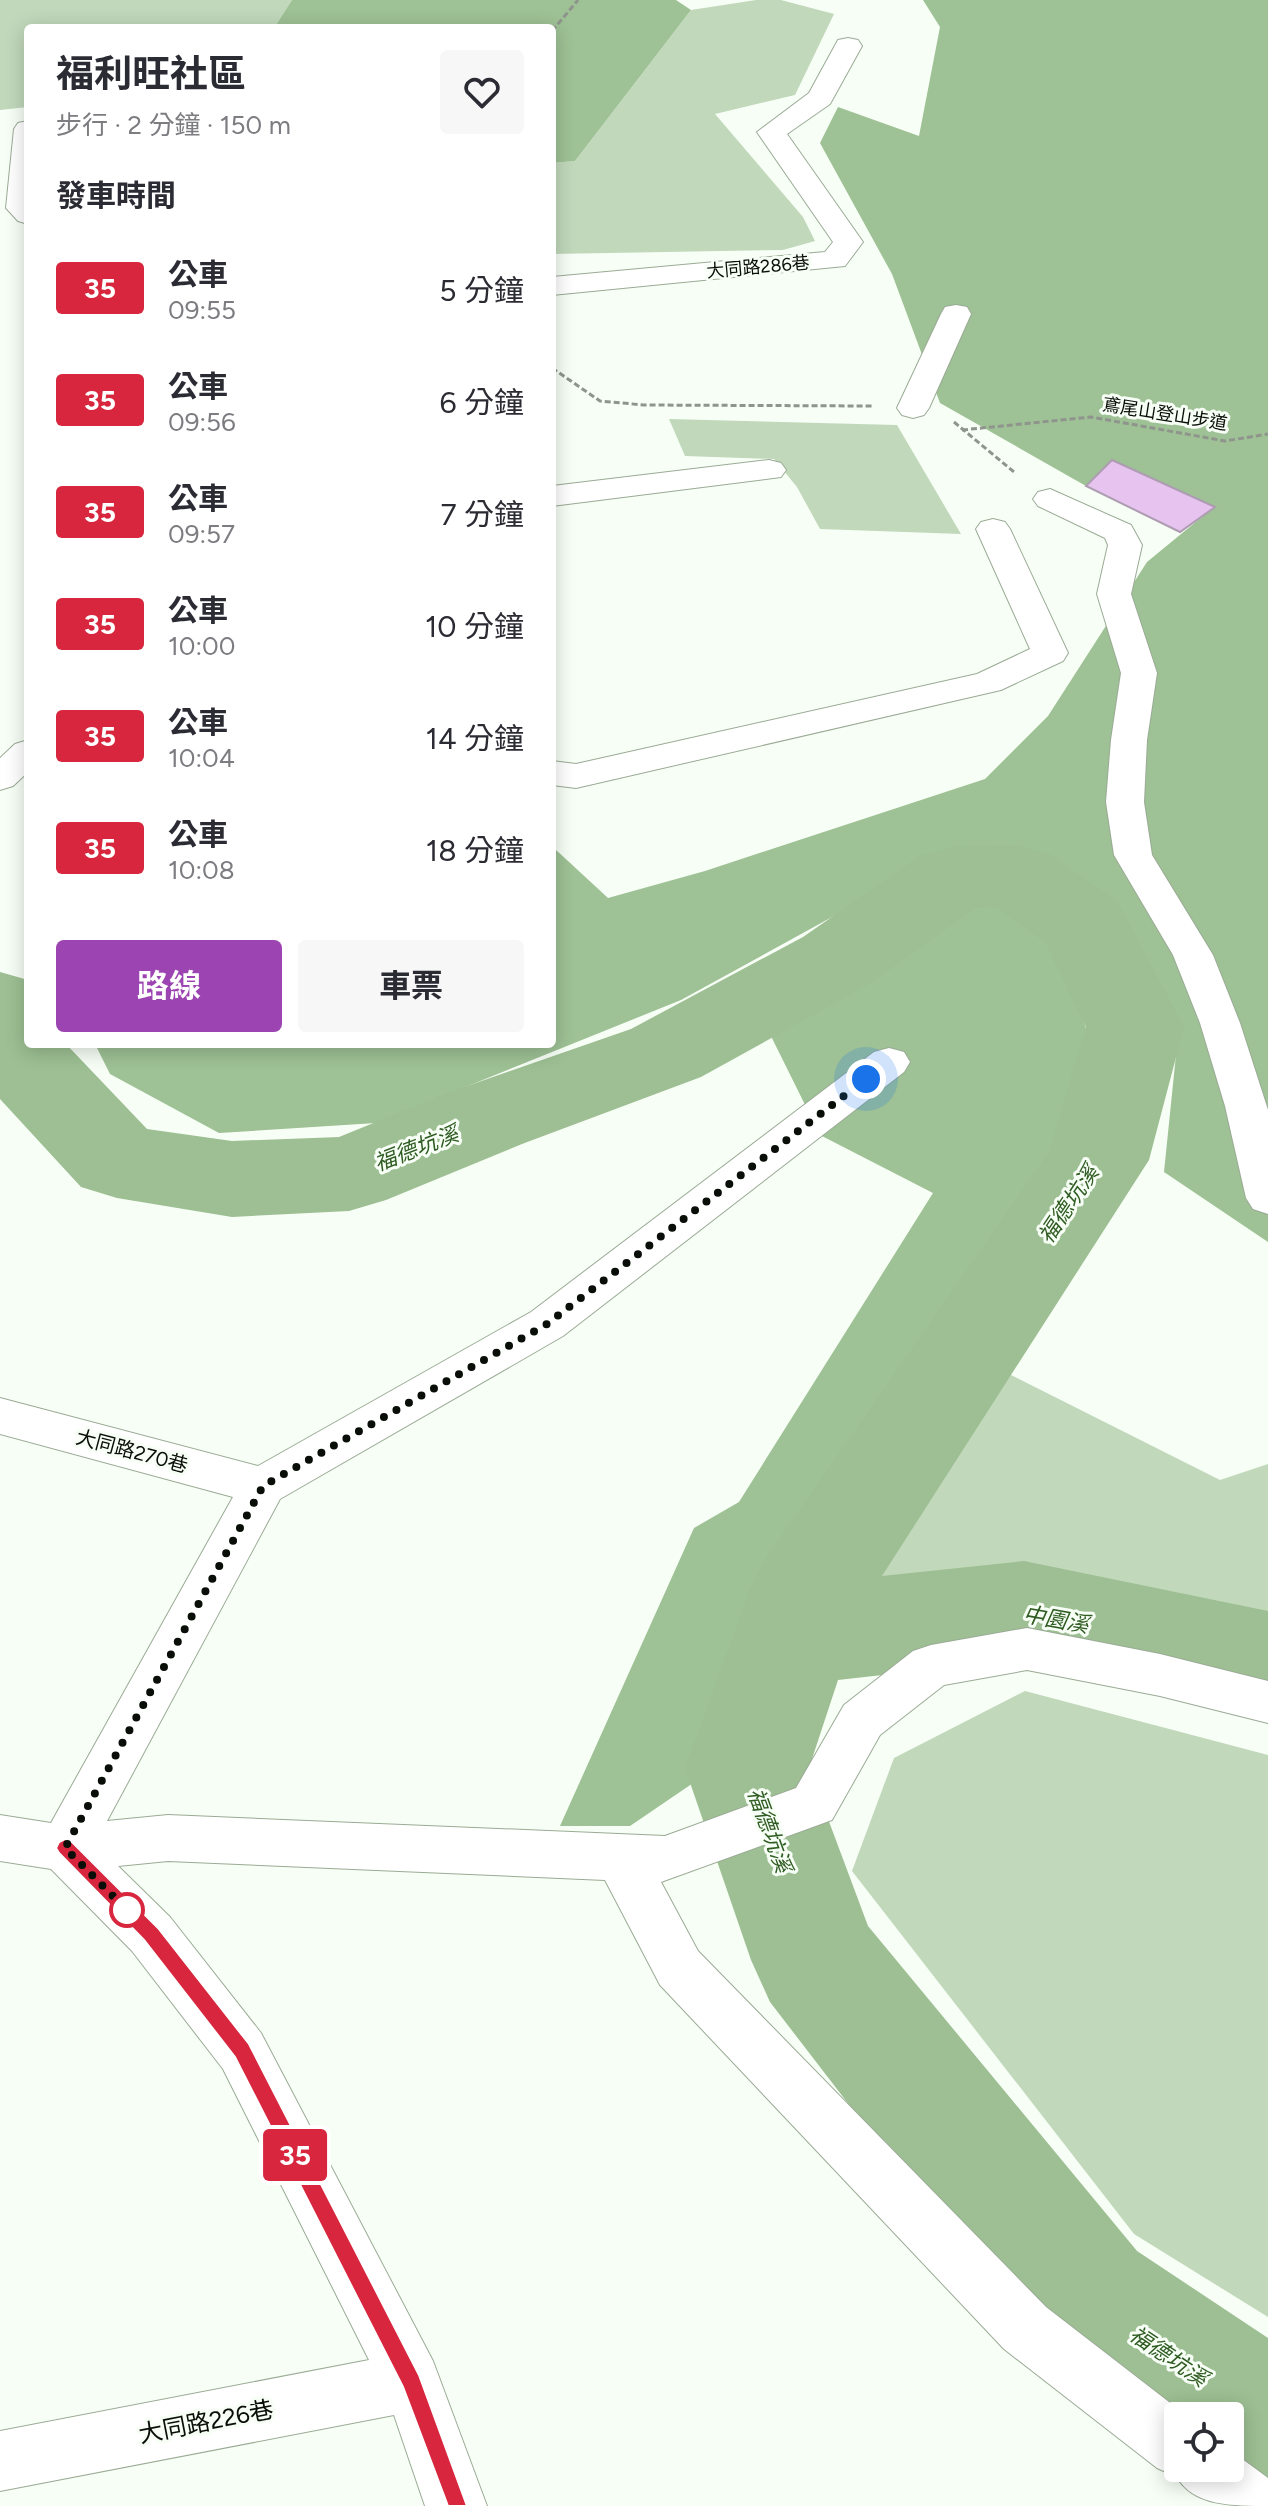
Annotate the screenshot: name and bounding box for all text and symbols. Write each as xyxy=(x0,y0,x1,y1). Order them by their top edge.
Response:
button: heart xyxy=(440,50,524,134)
text: 福利旺社區 xyxy=(56,51,246,97)
text: 步行 · 2 分鐘 · 150 m xyxy=(56,109,291,141)
text: 發車時間 xyxy=(56,177,176,214)
street label: 大同路286巷 xyxy=(706,252,810,282)
text: 公車 xyxy=(168,256,228,293)
text: 35 xyxy=(84,271,116,305)
text: 5 分鐘 xyxy=(439,272,524,309)
text: 09:55 xyxy=(168,294,236,326)
text: 公車 xyxy=(168,368,228,405)
text: 35 xyxy=(84,383,116,417)
text: 6 分鐘 xyxy=(440,384,524,421)
street label: 鳶尾山登山步道 xyxy=(1101,393,1229,435)
text: 09:56 xyxy=(168,406,236,438)
text: 公車 xyxy=(168,480,228,517)
text: 35 xyxy=(84,495,116,529)
text: 7 分鐘 xyxy=(440,496,524,533)
text: 09:57 xyxy=(168,518,235,550)
text: 公車 xyxy=(168,592,228,629)
text: 35 xyxy=(84,607,116,641)
text: 10 分鐘 xyxy=(425,608,524,645)
text: 10:00 xyxy=(168,630,235,662)
text: 公車 xyxy=(168,704,228,741)
text: 35 xyxy=(84,719,116,753)
text: 14 分鐘 xyxy=(426,720,524,757)
text: 10:04 xyxy=(168,742,235,774)
text: 公車 xyxy=(168,816,228,853)
text: 35 xyxy=(84,831,116,865)
text: 18 分鐘 xyxy=(426,832,524,869)
text: 10:08 xyxy=(168,854,235,886)
button: 路線 xyxy=(56,940,282,1032)
button: 車票 xyxy=(298,940,524,1032)
your location xyxy=(846,1059,886,1099)
water label: 福德坑溪 xyxy=(370,1119,465,1177)
water label: 福德坑溪 xyxy=(1033,1158,1106,1248)
street label: 大同路270巷 xyxy=(73,1425,191,1477)
water label: 中園溪 xyxy=(1021,1600,1094,1639)
water label: 福德坑溪 xyxy=(742,1784,798,1879)
unlabelled marker xyxy=(110,1893,144,1927)
line badge: 35 xyxy=(259,2129,331,2181)
text: 35 xyxy=(279,2138,311,2172)
water label: 福德坑溪 xyxy=(1125,2321,1215,2394)
street label: 大同路226巷 xyxy=(136,2394,276,2449)
map controls xyxy=(1164,2402,1244,2482)
button: locate xyxy=(1164,2402,1244,2482)

